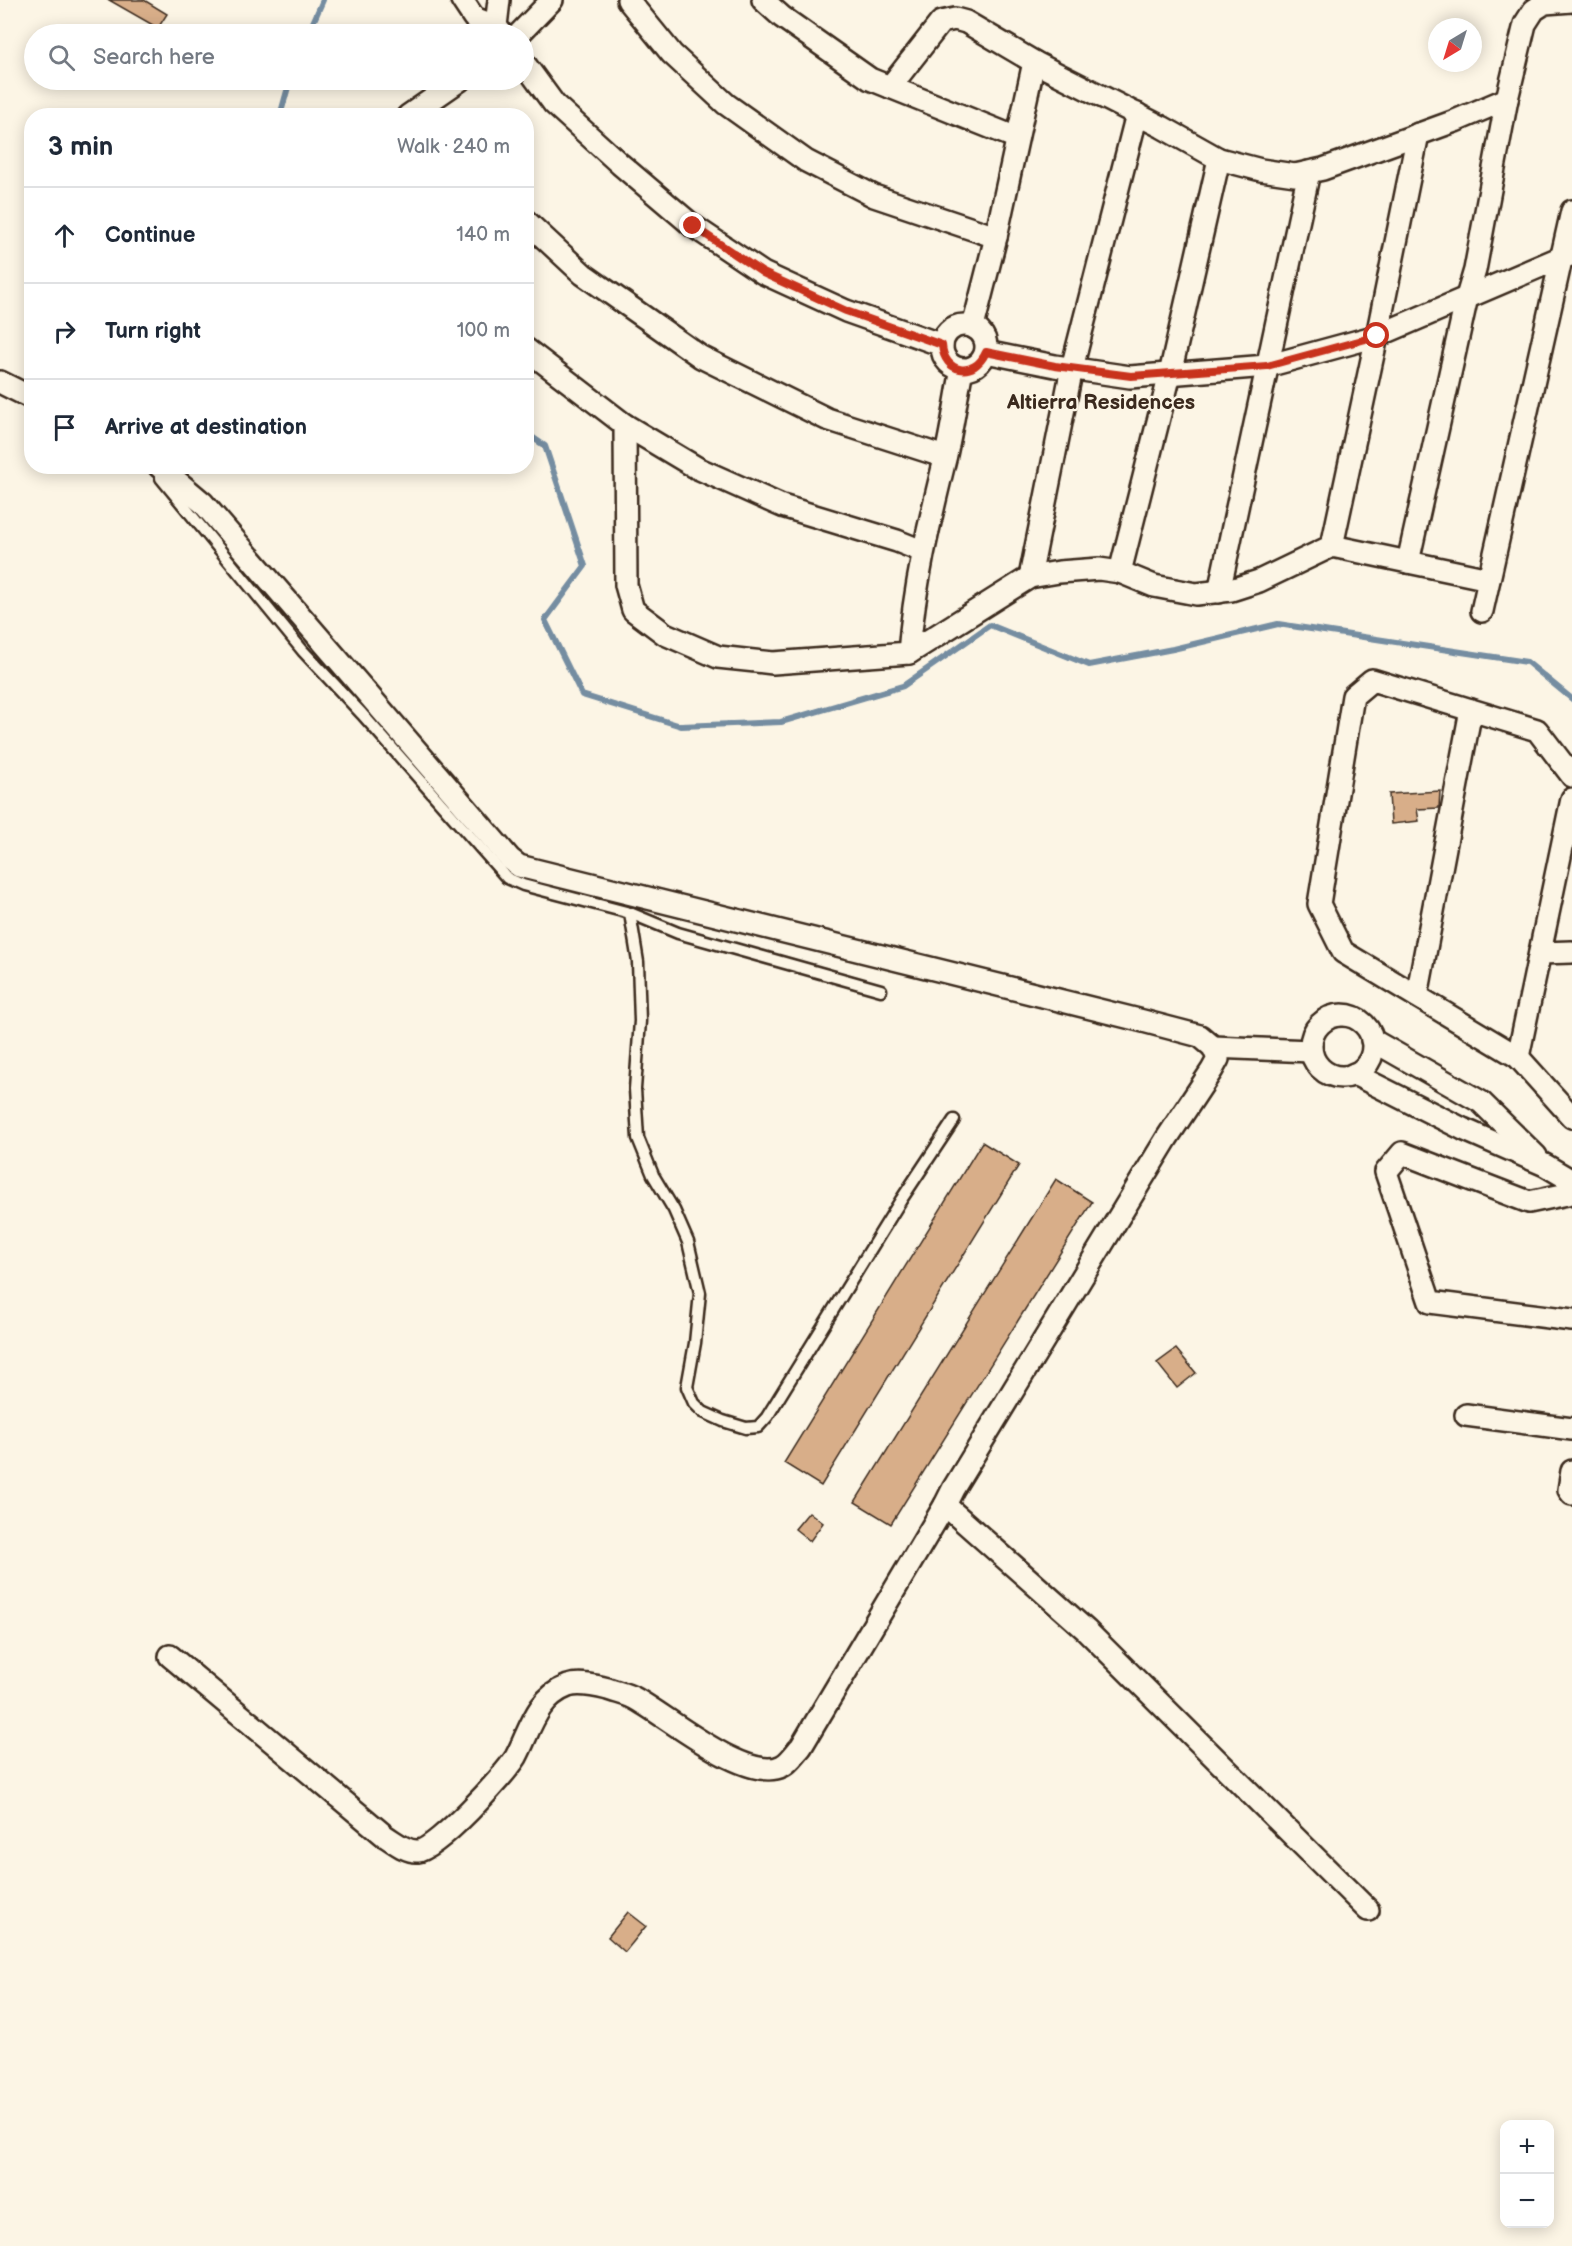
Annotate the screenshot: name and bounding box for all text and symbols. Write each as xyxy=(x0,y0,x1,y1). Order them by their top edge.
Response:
north arrow xyxy=(1428,18,1482,72)
search box xyxy=(24,24,534,90)
icon: search xyxy=(45,41,78,74)
text: Search here xyxy=(93,44,215,71)
text: 3 min xyxy=(48,132,113,163)
text: Walk · 240 m xyxy=(397,135,510,159)
route end xyxy=(679,212,705,238)
icon: ahead xyxy=(48,219,81,252)
text: Continue xyxy=(105,222,195,249)
text: 140 m xyxy=(456,223,510,247)
icon: right xyxy=(48,315,81,348)
text: Turn right xyxy=(105,318,201,345)
text: 100 m xyxy=(457,319,510,343)
route start xyxy=(1363,322,1389,348)
district label: Altierra Residences xyxy=(1006,390,1195,415)
icon: arrive xyxy=(48,411,81,444)
text: Arrive at destination xyxy=(105,414,307,441)
map controls xyxy=(1500,2120,1554,2228)
button: + xyxy=(1500,2120,1554,2174)
button: − xyxy=(1500,2174,1554,2228)

